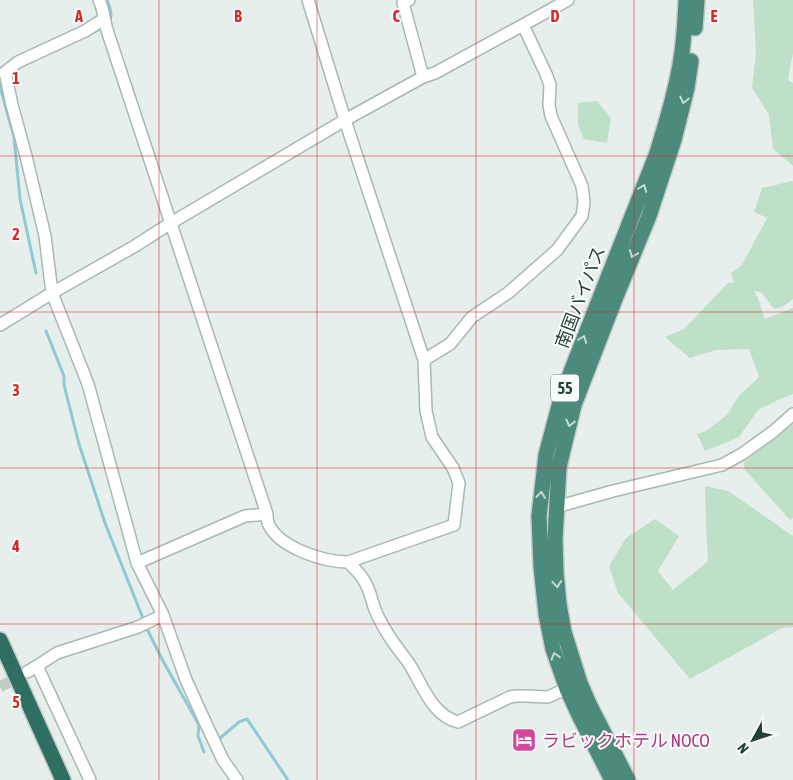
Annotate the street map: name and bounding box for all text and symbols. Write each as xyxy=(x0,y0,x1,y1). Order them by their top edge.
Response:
text: A xyxy=(74,7,83,25)
text: B xyxy=(234,7,242,25)
text: C xyxy=(392,7,400,25)
text: D xyxy=(551,7,560,25)
text: E xyxy=(711,7,718,25)
text: 1 xyxy=(12,69,20,87)
one-way arrow xyxy=(679,96,690,105)
one-way arrow xyxy=(637,184,647,193)
text: 2 xyxy=(12,225,20,243)
street label: 南国バイパス xyxy=(551,243,609,351)
one-way arrow xyxy=(629,250,639,258)
one-way arrow xyxy=(577,335,588,344)
road number: 55 xyxy=(551,374,579,402)
text: 3 xyxy=(12,381,20,399)
one-way arrow xyxy=(565,418,576,427)
one-way arrow xyxy=(535,491,546,499)
text: 4 xyxy=(11,537,20,555)
one-way arrow xyxy=(551,580,562,588)
one-way arrow xyxy=(551,653,561,661)
text: 5 xyxy=(12,693,20,711)
north arrow xyxy=(728,715,778,765)
hotel icon: ラビックホテル NOCO xyxy=(511,727,537,753)
place label: ラビックホテル NOCO xyxy=(542,730,710,751)
text: N xyxy=(734,740,752,757)

